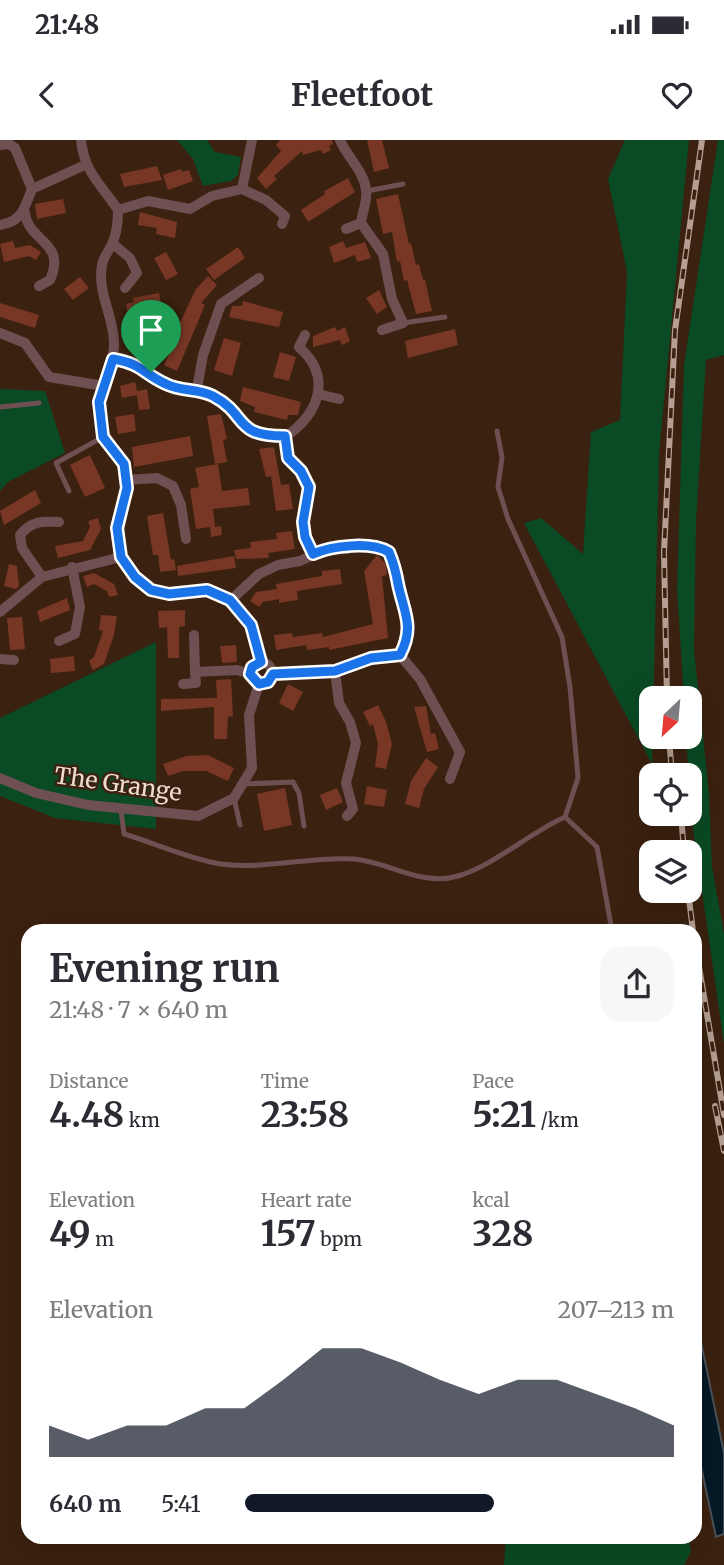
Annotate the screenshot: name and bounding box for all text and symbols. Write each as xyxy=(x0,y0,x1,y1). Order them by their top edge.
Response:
text: 21:48 xyxy=(35,8,100,41)
text: Fleetfoot xyxy=(291,75,433,115)
icon: back xyxy=(28,76,66,114)
icon: heart xyxy=(658,76,696,114)
pin xyxy=(121,300,181,372)
icon: arrive xyxy=(132,311,170,349)
north arrow xyxy=(639,686,702,749)
map controls xyxy=(639,686,702,903)
street label: The Grange xyxy=(53,760,184,807)
button: locate xyxy=(639,763,702,826)
button: layers xyxy=(639,840,702,903)
text: Evening run xyxy=(49,945,280,992)
button: share xyxy=(600,947,674,1021)
text: 21:48 · 7 × 640 m xyxy=(49,995,228,1024)
text: Distance xyxy=(49,1069,128,1093)
text: Time xyxy=(261,1069,309,1093)
text: Pace xyxy=(472,1069,514,1093)
text: 4.48 xyxy=(49,1093,124,1137)
text: 23:58 xyxy=(261,1093,349,1137)
text: 5:21 xyxy=(472,1093,536,1137)
text: km xyxy=(124,1108,160,1132)
text: /km xyxy=(536,1108,579,1132)
text: Elevation xyxy=(49,1188,135,1212)
text: Heart rate xyxy=(261,1188,352,1212)
text: kcal xyxy=(472,1188,510,1212)
text: 49 xyxy=(49,1212,91,1256)
text: 157 xyxy=(261,1212,316,1256)
text: 328 xyxy=(472,1212,534,1256)
text: m xyxy=(91,1227,114,1251)
text: bpm xyxy=(316,1227,362,1251)
text: Elevation xyxy=(49,1295,153,1324)
text: 207–213 m xyxy=(558,1295,674,1324)
text: 640 m xyxy=(49,1489,121,1518)
text: 5:41 xyxy=(161,1489,201,1518)

